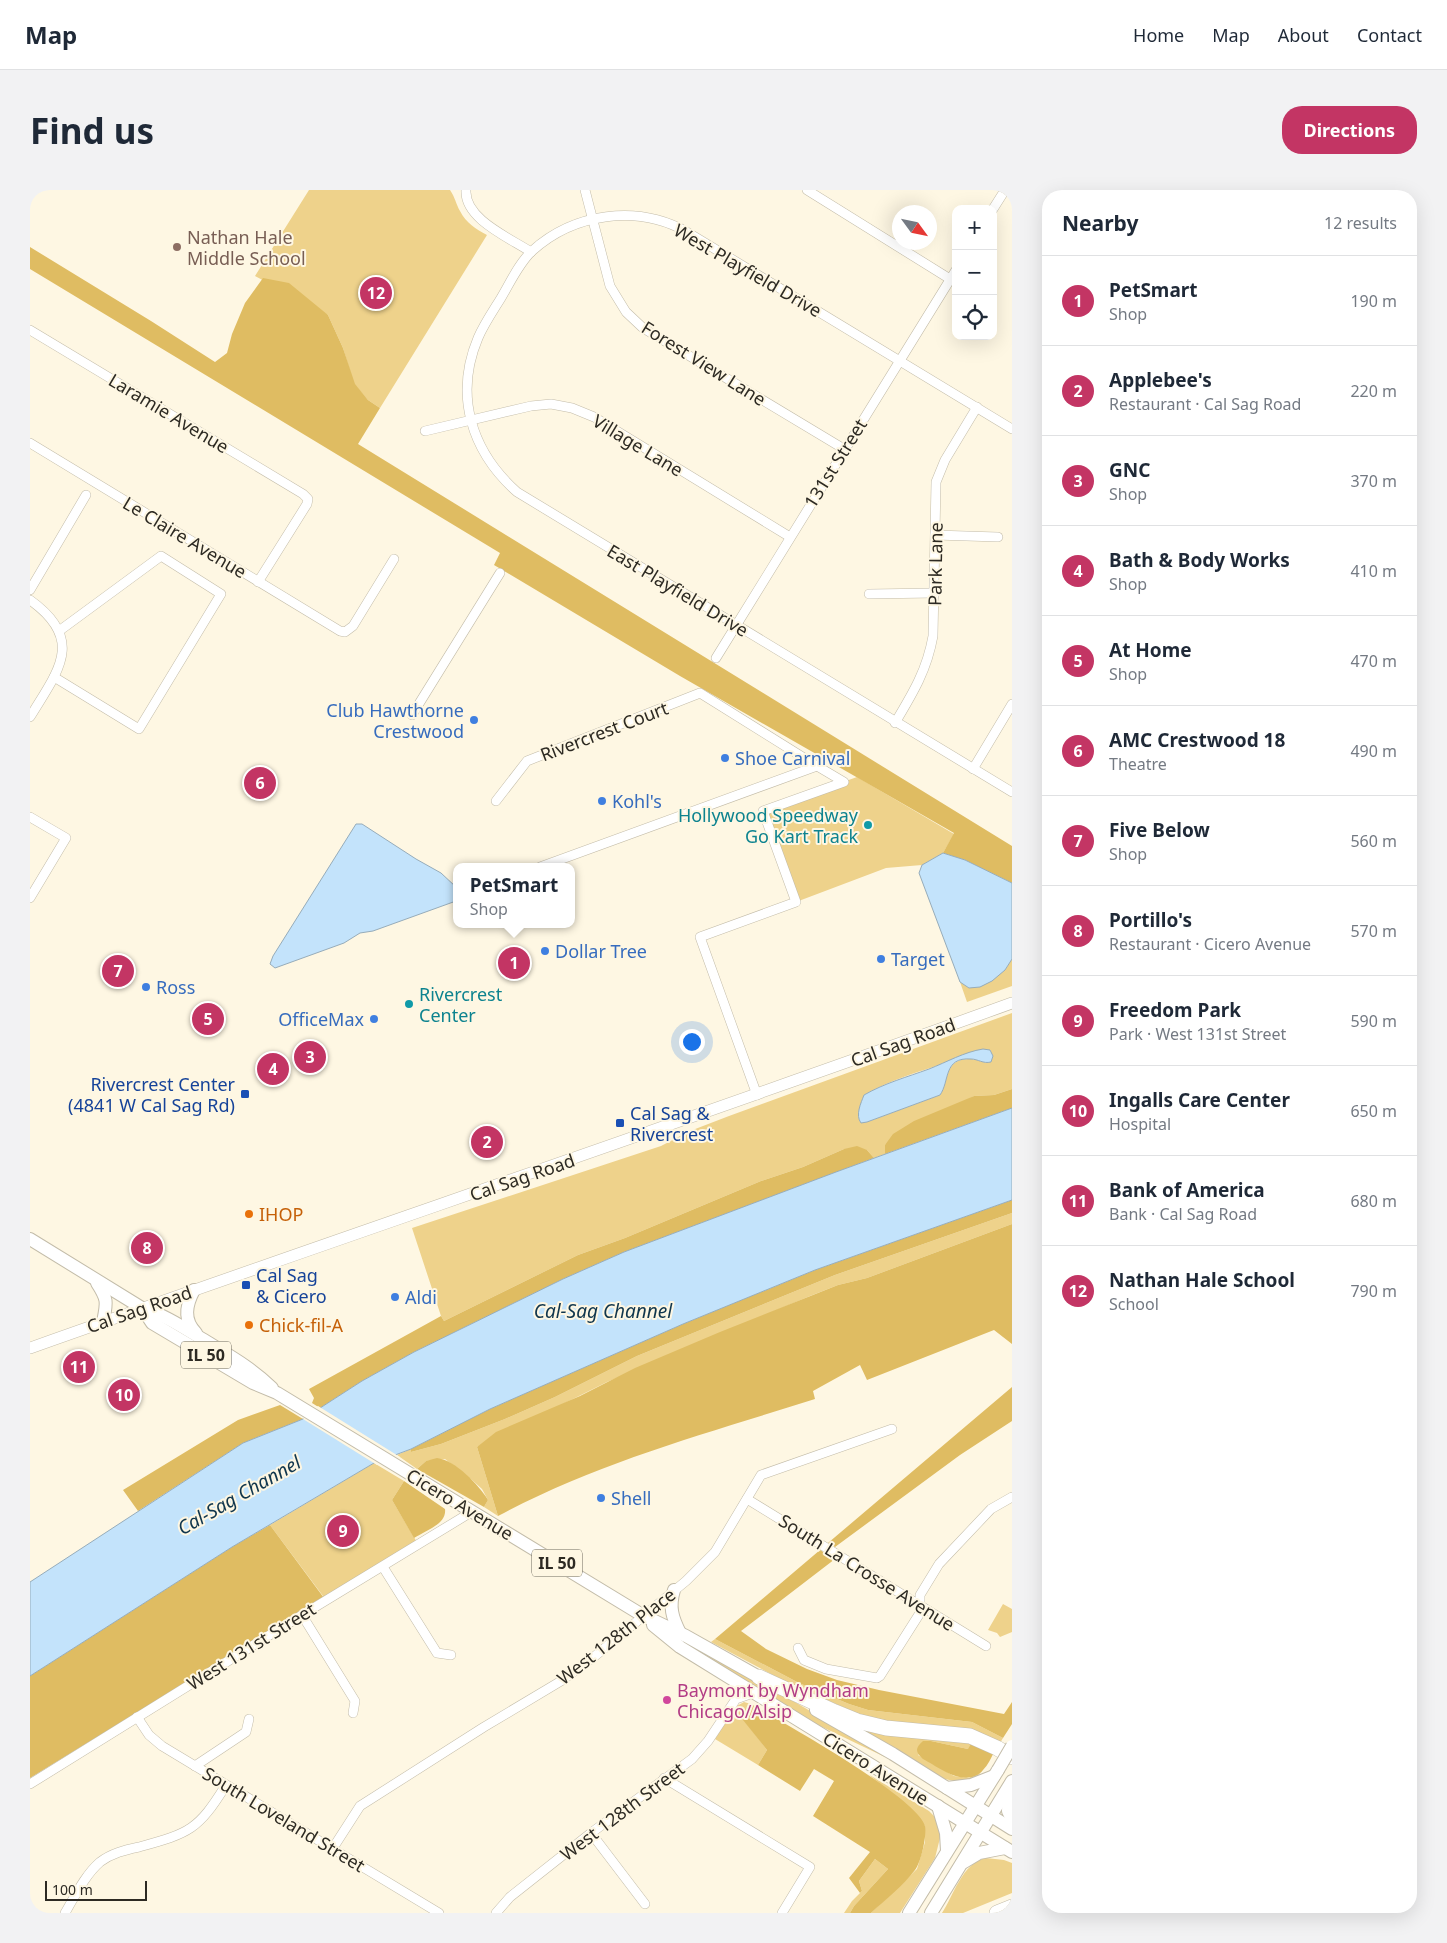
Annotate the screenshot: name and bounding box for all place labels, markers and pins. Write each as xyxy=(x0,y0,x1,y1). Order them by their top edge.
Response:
place label: Nathan Hale Middle School xyxy=(187,225,306,270)
marker: Nathan Hale Middle School xyxy=(171,241,183,253)
pin: 12 xyxy=(360,274,392,312)
place label: Club Hawthorne Crestwood xyxy=(326,698,464,743)
marker: Club Hawthorne Crestwood xyxy=(468,714,480,726)
place label: Shoe Carnival xyxy=(735,746,850,770)
marker: Shoe Carnival xyxy=(719,752,731,764)
pin: 6 xyxy=(244,764,276,802)
place label: Kohl's xyxy=(612,789,662,813)
marker: Kohl's xyxy=(596,795,608,807)
place label: Hollywood Speedway Go Kart Track xyxy=(678,803,859,848)
marker: Hollywood Speedway Go Kart Track xyxy=(862,819,874,831)
place label: Dollar Tree xyxy=(555,939,647,963)
pin: 1 xyxy=(498,944,530,982)
marker: Dollar Tree xyxy=(539,945,551,957)
place label: Target xyxy=(891,947,945,971)
pin: 7 xyxy=(102,952,134,990)
marker: Target xyxy=(875,953,887,965)
place label: Ross xyxy=(156,975,195,999)
marker: Ross xyxy=(140,981,152,993)
place label: Rivercrest Center xyxy=(419,982,503,1027)
marker: Rivercrest Center xyxy=(403,998,415,1010)
pin: 5 xyxy=(192,1000,224,1038)
place label: OfficeMax xyxy=(278,1007,364,1031)
marker: OfficeMax xyxy=(368,1013,380,1025)
pin: 3 xyxy=(294,1038,326,1076)
pin: 4 xyxy=(257,1050,289,1088)
place label: Rivercrest Center (4841 W Cal Sag Rd) xyxy=(68,1072,236,1117)
marker: Rivercrest Center (4841 W Cal Sag Rd) xyxy=(239,1088,251,1100)
place label: Cal Sag & Rivercrest xyxy=(630,1101,714,1146)
marker: Cal Sag & Rivercrest xyxy=(614,1117,626,1129)
pin: 2 xyxy=(471,1123,503,1161)
place label: IHOP xyxy=(259,1202,303,1226)
marker: IHOP xyxy=(243,1208,255,1220)
pin: 8 xyxy=(131,1229,163,1267)
place label: Cal Sag & Cicero xyxy=(256,1263,327,1308)
marker: Cal Sag & Cicero xyxy=(240,1279,252,1291)
place label: Aldi xyxy=(405,1285,437,1309)
marker: Aldi xyxy=(389,1291,401,1303)
place label: Chick-fil-A xyxy=(259,1313,343,1337)
marker: Chick-fil-A xyxy=(243,1319,255,1331)
pin: 11 xyxy=(63,1348,95,1386)
pin: 10 xyxy=(108,1376,140,1414)
place label: Shell xyxy=(611,1486,651,1510)
marker: Shell xyxy=(595,1492,607,1504)
pin: 9 xyxy=(327,1512,359,1550)
place label: Baymont by Wyndham Chicago/Alsip xyxy=(677,1678,869,1723)
marker: Baymont by Wyndham Chicago/Alsip xyxy=(661,1694,673,1706)

